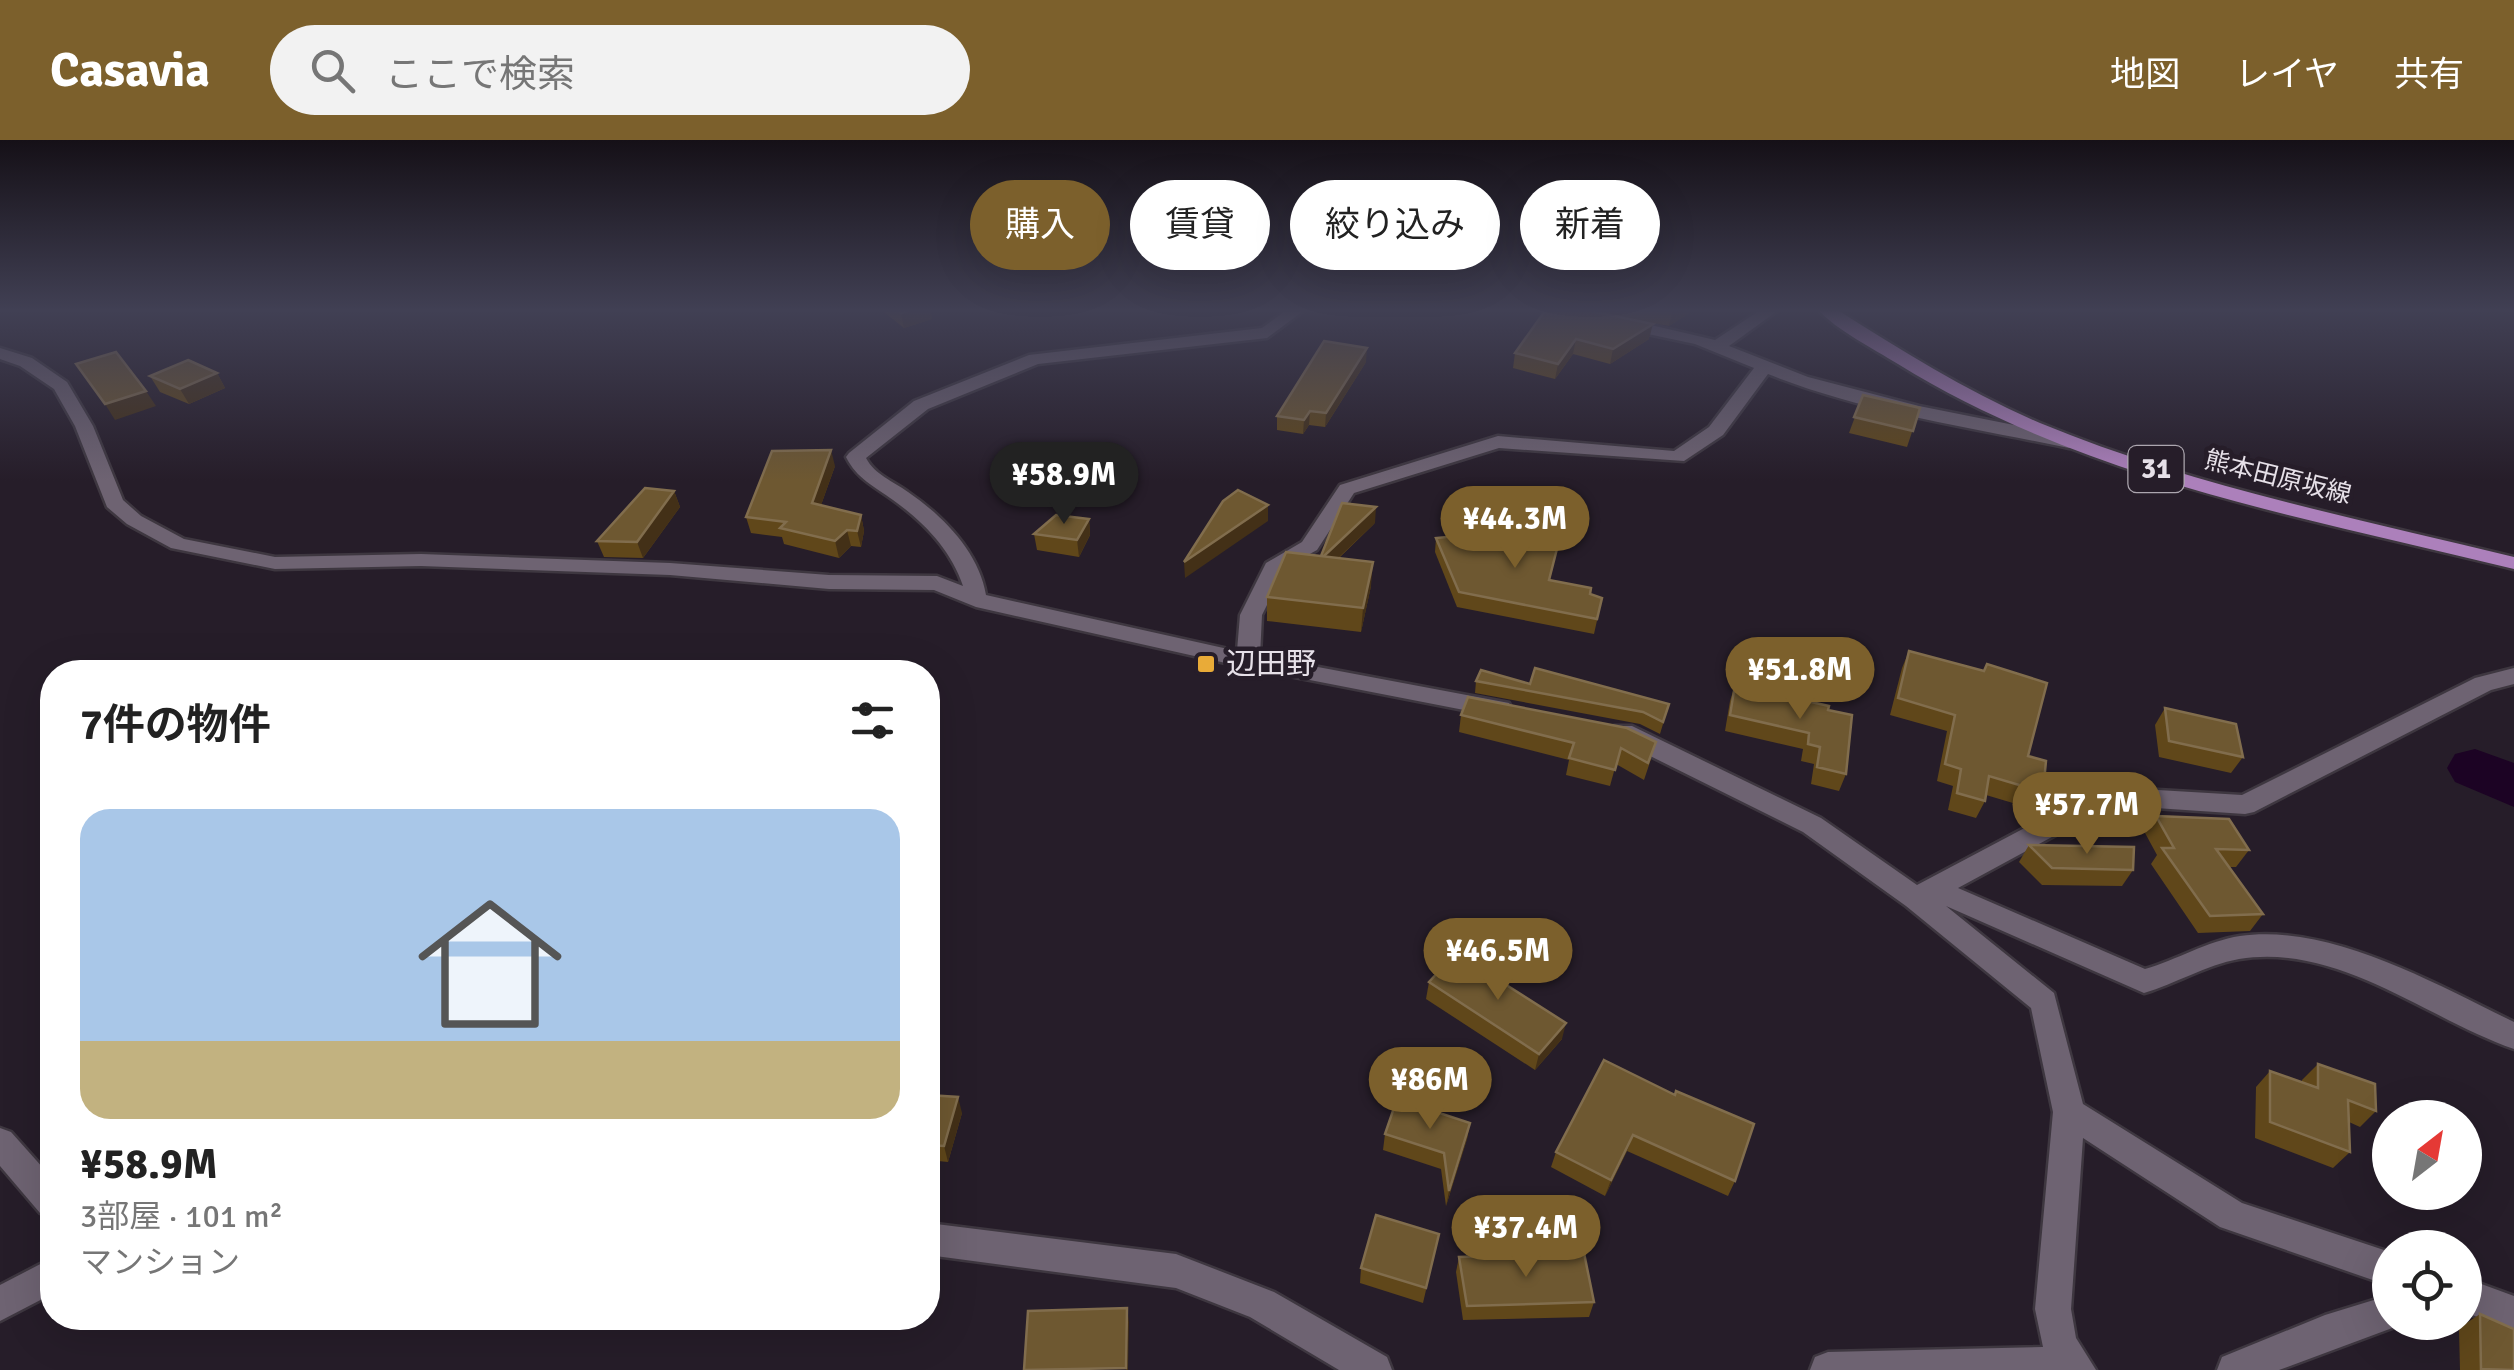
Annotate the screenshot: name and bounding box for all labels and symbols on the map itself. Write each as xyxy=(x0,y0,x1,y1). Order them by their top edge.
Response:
pin: ¥58.9M xyxy=(983,442,1145,527)
street label: 熊本田原坂線 xyxy=(2201,444,2355,510)
road number: 31 xyxy=(2128,446,2184,492)
pin: ¥44.3M xyxy=(1434,486,1596,571)
pin: ¥51.8M xyxy=(1719,637,1881,722)
place label: 辺田野 xyxy=(1226,646,1316,683)
marker: 辺田野 xyxy=(1195,653,1217,675)
pin: ¥57.7M xyxy=(2006,772,2168,857)
pin: ¥46.5M xyxy=(1417,918,1579,1003)
pin: ¥86M xyxy=(1371,1047,1489,1132)
north arrow xyxy=(2372,1100,2482,1210)
pin: ¥37.4M xyxy=(1445,1195,1607,1280)

